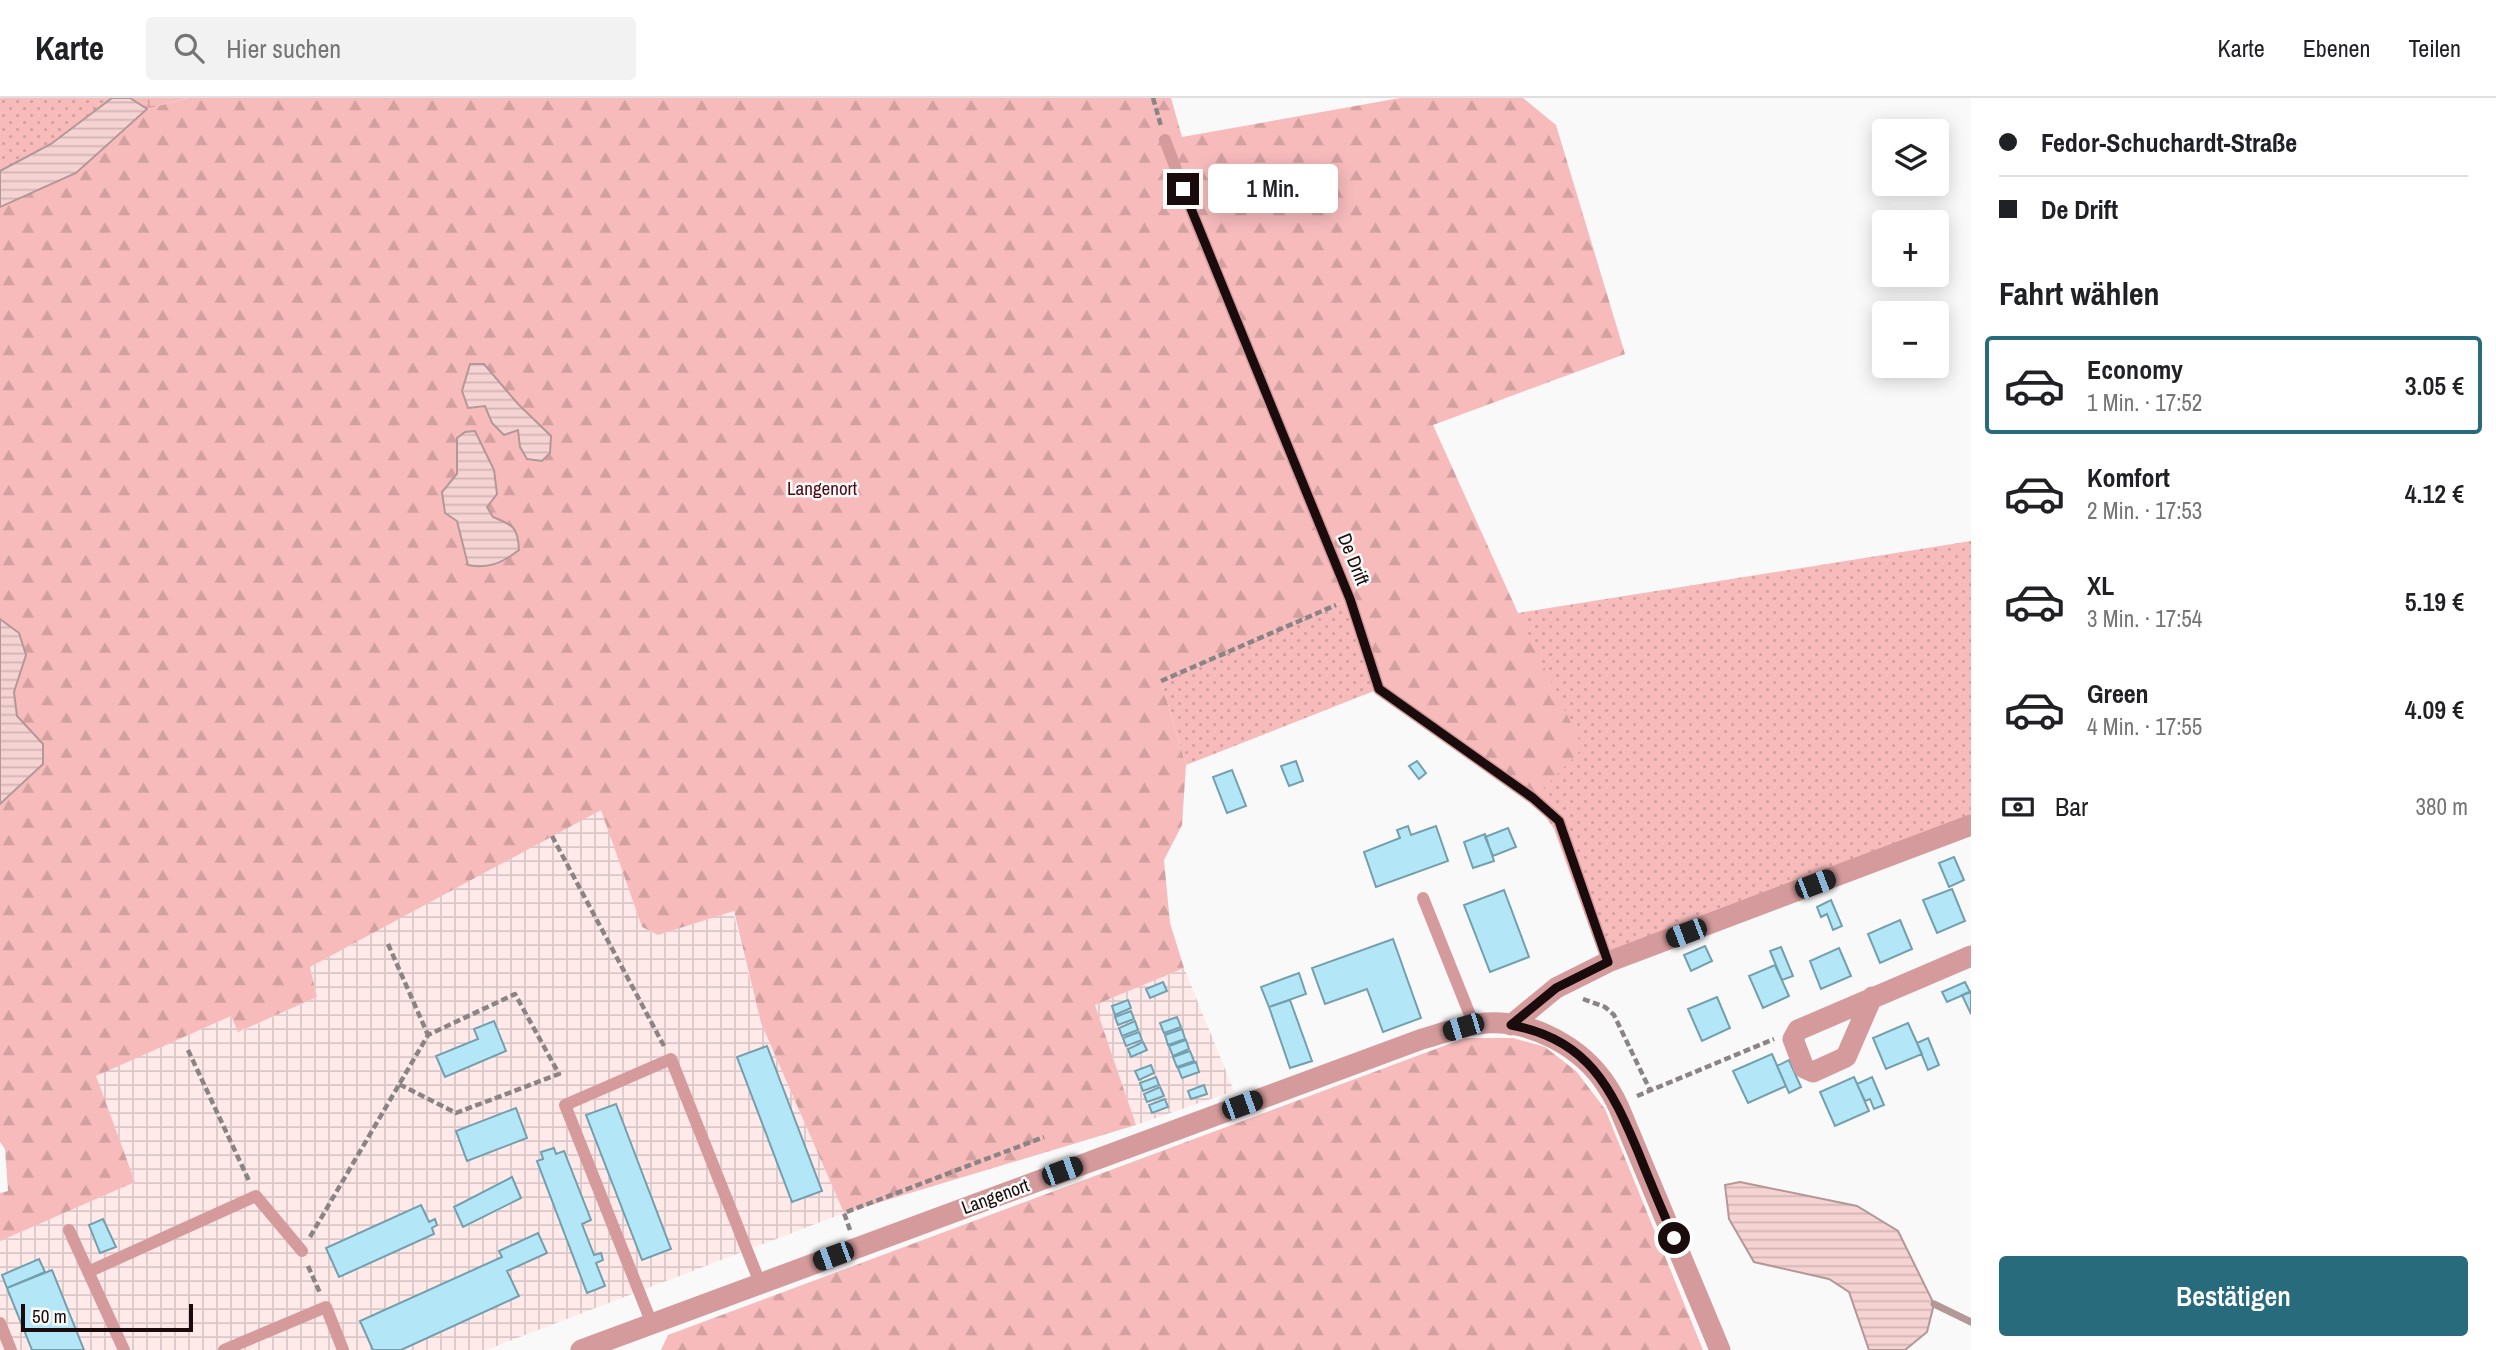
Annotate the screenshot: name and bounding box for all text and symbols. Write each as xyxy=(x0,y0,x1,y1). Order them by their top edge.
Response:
search box xyxy=(146,17,636,80)
text: Karte xyxy=(35,26,104,70)
icon: search xyxy=(170,29,208,67)
text: Hier suchen xyxy=(226,31,341,66)
text: Karte xyxy=(2218,32,2265,64)
text: Ebenen xyxy=(2303,32,2370,64)
text: Teilen xyxy=(2408,32,2461,64)
map controls xyxy=(1872,119,1949,378)
button: layers xyxy=(1872,119,1949,196)
text: Fedor-Schuchardt-Straße xyxy=(2041,125,2297,160)
callout: 1 Min. xyxy=(1208,164,1337,214)
route end xyxy=(1167,173,1199,205)
text: 1 Min. xyxy=(1246,173,1300,204)
text: De Drift xyxy=(2041,192,2118,227)
button: + xyxy=(1872,210,1949,287)
text: Fahrt wählen xyxy=(1999,272,2160,315)
button: − xyxy=(1872,301,1949,378)
text: Economy xyxy=(2087,352,2183,387)
icon: car xyxy=(2003,354,2066,417)
text: 3.05 € xyxy=(2405,368,2464,403)
text: 1 Min. · 17:52 xyxy=(2087,387,2202,418)
text: Komfort xyxy=(2087,460,2170,495)
icon: car xyxy=(2003,462,2066,525)
park label: Langenort xyxy=(787,475,858,501)
text: 4.12 € xyxy=(2405,476,2464,511)
text: 2 Min. · 17:53 xyxy=(2087,495,2202,526)
street label: De Drift xyxy=(1332,529,1376,589)
text: XL xyxy=(2087,568,2114,603)
icon: car xyxy=(2003,570,2066,633)
text: 5.19 € xyxy=(2405,584,2464,619)
text: 3 Min. · 17:54 xyxy=(2087,603,2202,634)
text: Green xyxy=(2087,676,2149,711)
icon: car xyxy=(2003,678,2066,741)
text: 4.09 € xyxy=(2405,692,2464,727)
text: 4 Min. · 17:55 xyxy=(2087,711,2202,742)
icon: cash xyxy=(1999,788,2037,826)
text: Bar xyxy=(2055,789,2088,824)
text: 380 m xyxy=(2416,791,2468,822)
car xyxy=(1792,867,1839,901)
car xyxy=(1663,916,1710,950)
car xyxy=(1440,1011,1487,1043)
car xyxy=(1219,1088,1266,1122)
car xyxy=(1039,1154,1086,1188)
street label: Langenort xyxy=(958,1172,1033,1220)
route start xyxy=(1658,1222,1690,1254)
car xyxy=(810,1239,857,1273)
button: Bestätigen xyxy=(1999,1256,2468,1336)
scale bar xyxy=(21,1301,192,1333)
text: 50 m xyxy=(32,1303,67,1329)

